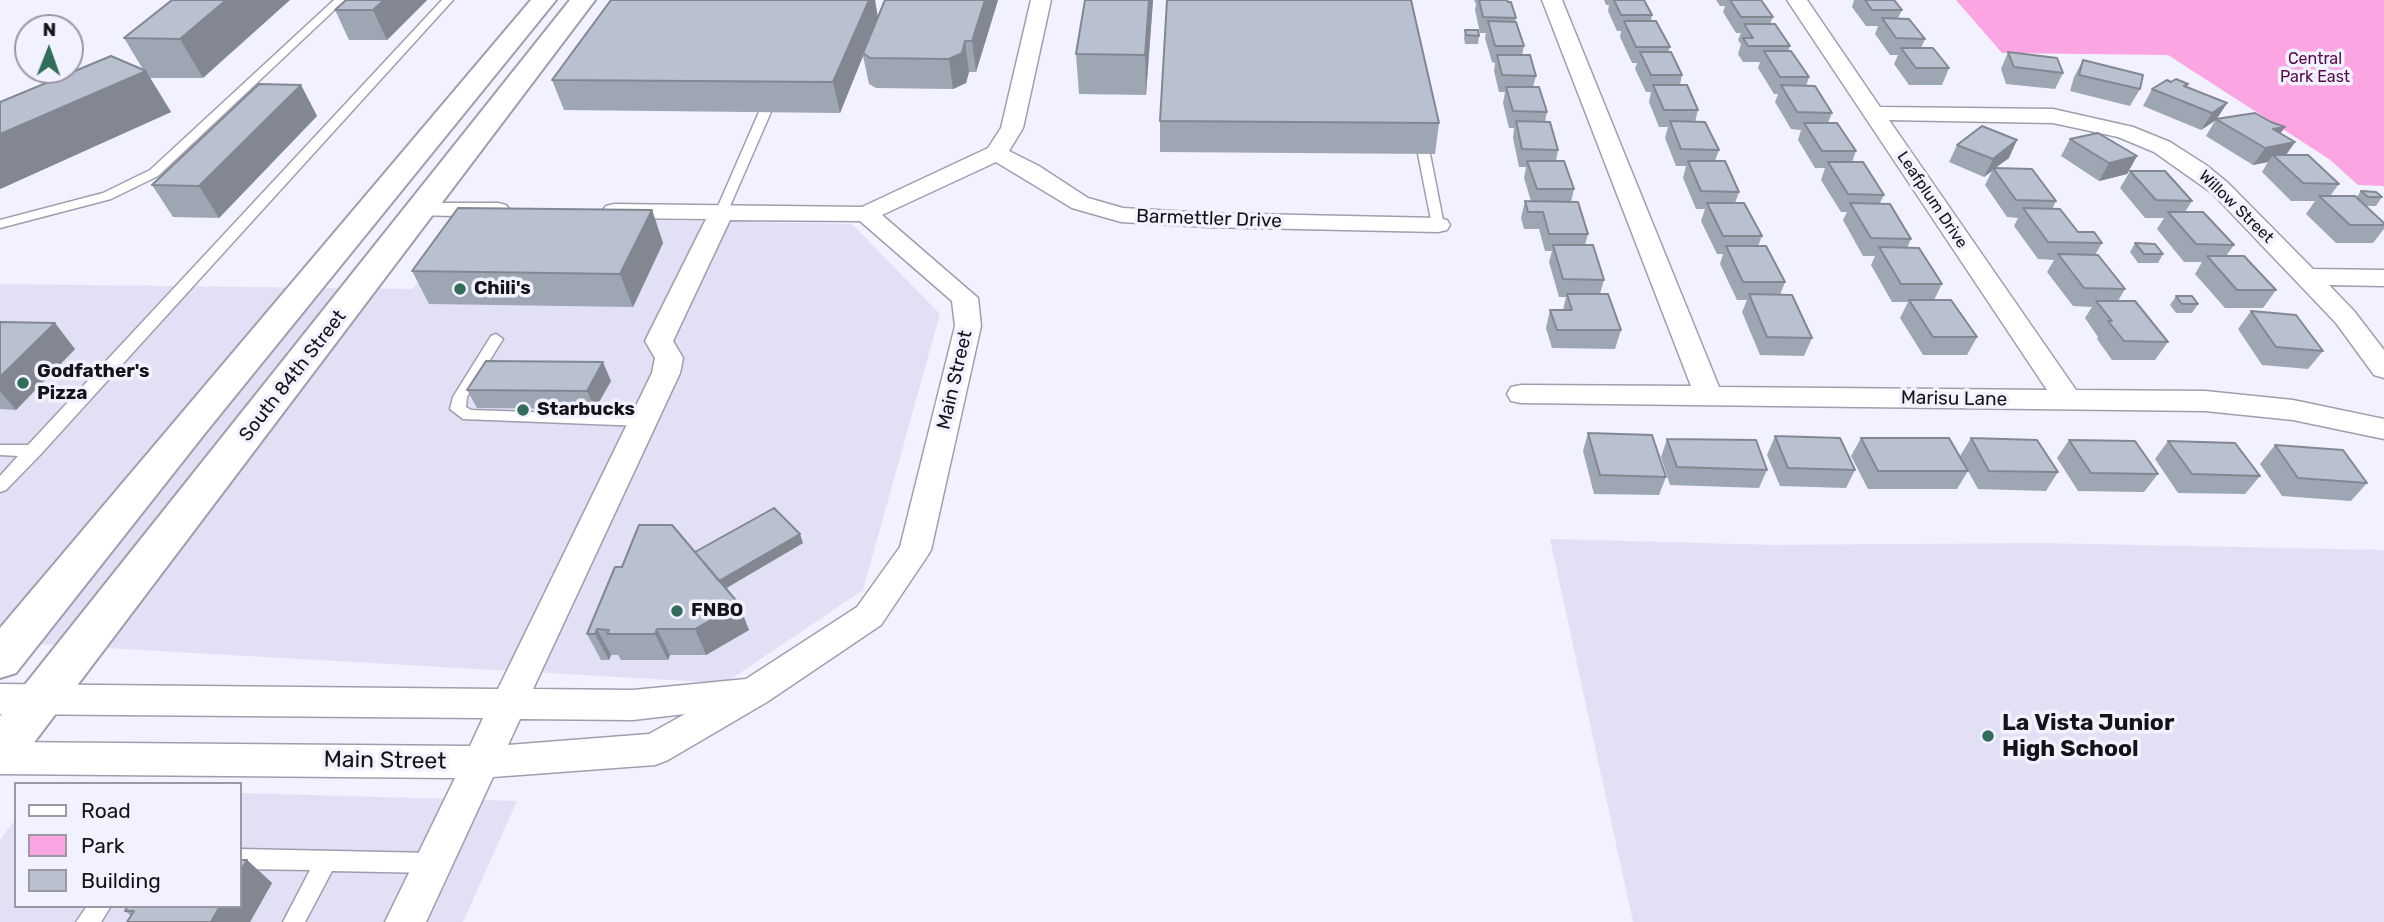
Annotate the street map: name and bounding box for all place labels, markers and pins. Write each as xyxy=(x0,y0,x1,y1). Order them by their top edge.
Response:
place label: Chili's xyxy=(474,278,531,300)
marker: Chili's xyxy=(452,281,468,297)
place label: Godfather's Pizza xyxy=(37,361,150,405)
marker: Godfather's Pizza xyxy=(15,375,31,391)
place label: Starbucks xyxy=(537,399,635,421)
marker: Starbucks xyxy=(515,402,531,418)
place label: FNBO xyxy=(691,600,743,622)
marker: FNBO xyxy=(669,603,685,619)
place label: La Vista Junior High School xyxy=(2002,709,2174,763)
marker: La Vista Junior High School xyxy=(1980,728,1996,744)

